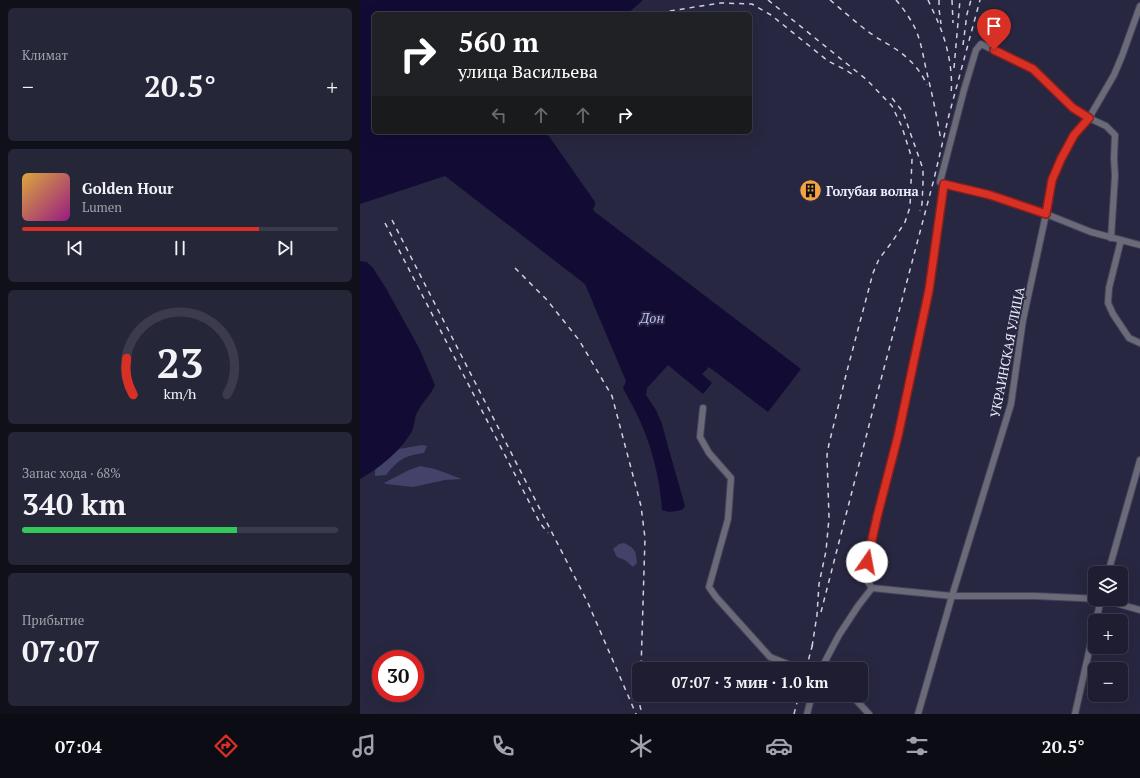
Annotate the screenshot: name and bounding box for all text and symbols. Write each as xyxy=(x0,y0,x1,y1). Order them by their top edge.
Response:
pin xyxy=(977,9,1011,50)
icon: arrive xyxy=(983,15,1005,37)
text: 560 m xyxy=(458,23,539,60)
icon: right xyxy=(392,28,444,80)
text: Климат xyxy=(22,46,68,64)
text: улица Васильева xyxy=(458,59,598,83)
text: 20.5° xyxy=(144,66,216,106)
text: − xyxy=(22,72,34,101)
text: + xyxy=(326,72,338,101)
icon: left xyxy=(488,104,510,126)
icon: ahead xyxy=(530,104,552,126)
icon: ahead xyxy=(572,104,594,126)
icon: right xyxy=(614,104,636,126)
text: Golden Hour xyxy=(82,178,174,198)
building icon: Голубая волна xyxy=(797,178,823,204)
place label: Голубая волна xyxy=(826,182,920,200)
text: Lumen xyxy=(82,198,122,216)
icon: previous xyxy=(64,237,86,259)
icon: pause xyxy=(169,237,191,259)
icon: next xyxy=(274,237,296,259)
street label: УКРАИНСКАЯ УЛИЦА xyxy=(985,285,1029,419)
water label: Дон xyxy=(639,308,664,327)
text: 23 xyxy=(156,335,204,390)
text: km/h xyxy=(164,384,197,403)
text: Запас хода · 68% xyxy=(22,464,121,482)
text: 340 km xyxy=(22,484,126,524)
position arrow xyxy=(846,541,888,583)
map controls xyxy=(1088,566,1128,702)
button: layers xyxy=(1088,566,1128,606)
text: Прибытие xyxy=(22,611,84,629)
button: + xyxy=(1088,614,1128,654)
text: 07:07 xyxy=(22,631,100,671)
speed limit sign: 30 xyxy=(372,650,424,702)
button: − xyxy=(1088,662,1128,702)
text: 07:07 · 3 мин · 1.0 km xyxy=(672,672,828,692)
icon: directions xyxy=(212,732,240,760)
icon: music xyxy=(350,732,378,760)
icon: phone xyxy=(489,732,517,760)
icon: climate xyxy=(627,732,655,760)
icon: car xyxy=(765,732,793,760)
icon: filters xyxy=(903,732,931,760)
text: 07:04 xyxy=(55,734,102,758)
text: 20.5° xyxy=(1042,734,1085,758)

